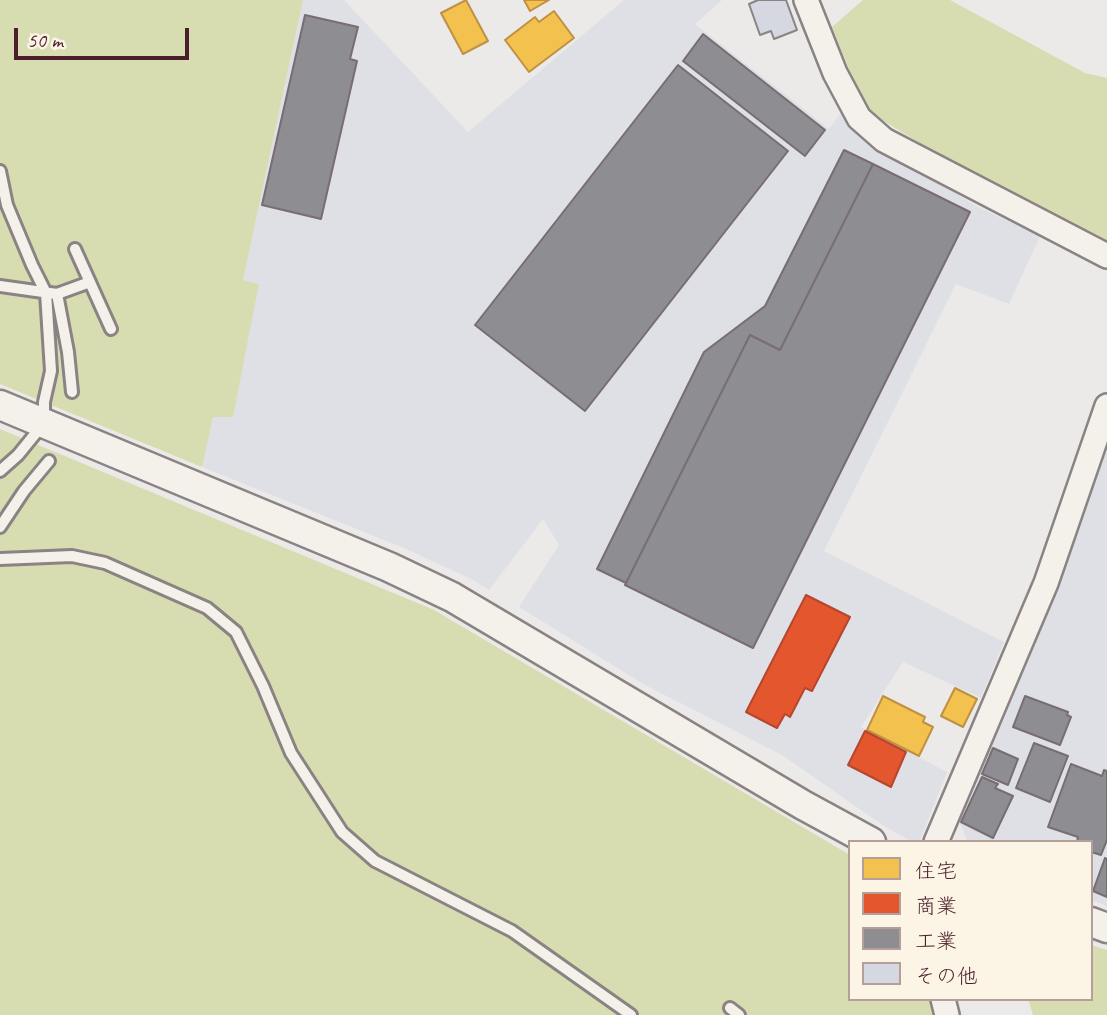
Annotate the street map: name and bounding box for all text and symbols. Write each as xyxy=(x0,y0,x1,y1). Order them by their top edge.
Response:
scale bar xyxy=(18,14,192,58)
text: 50 m xyxy=(27,27,63,53)
legend xyxy=(848,840,1093,1001)
text: 住宅 xyxy=(915,858,957,884)
text: 商業 xyxy=(915,893,957,919)
text: 工業 xyxy=(915,928,957,954)
text: その他 xyxy=(915,963,978,989)

